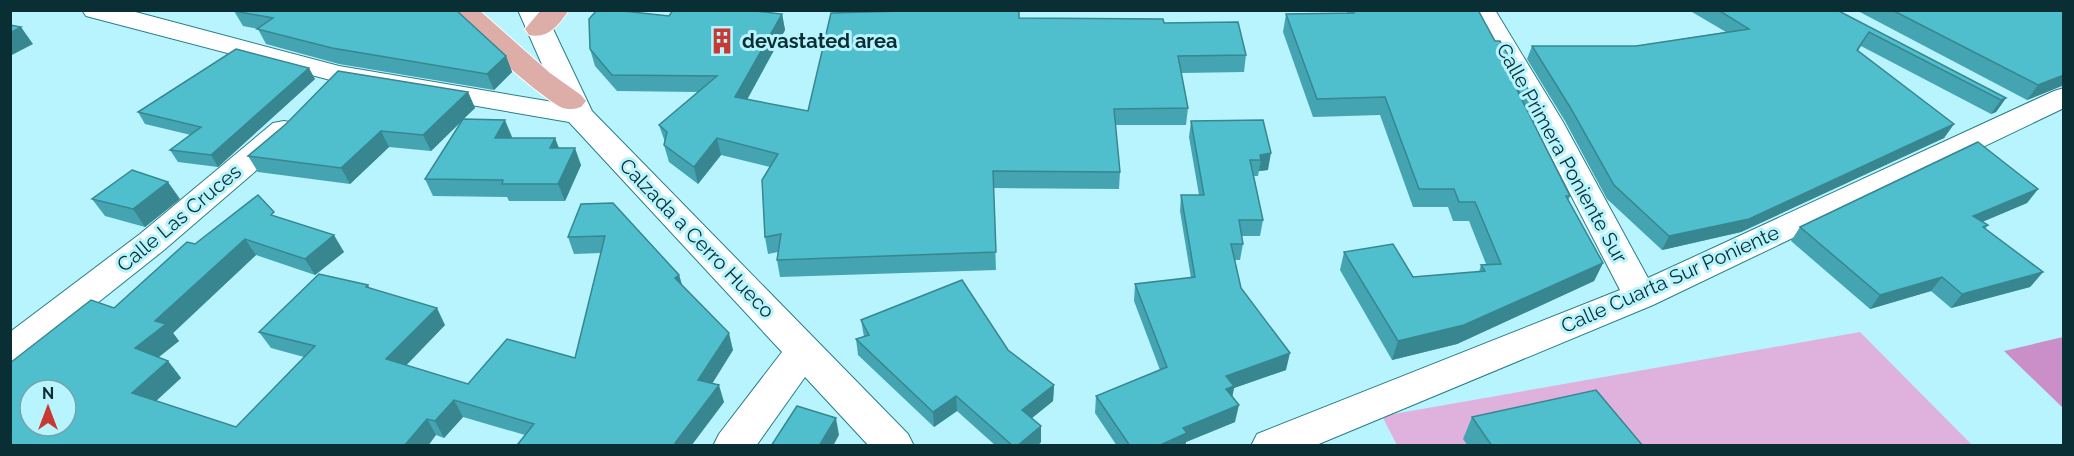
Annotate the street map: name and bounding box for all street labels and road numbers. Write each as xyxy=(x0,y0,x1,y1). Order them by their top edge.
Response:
street label: Calle Primera Poniente Sur xyxy=(1492,39,1632,267)
street label: Calzada a Cerro Hueco xyxy=(615,153,780,323)
street label: Calle Las Cruces xyxy=(112,159,246,277)
street label: Calle Cuarta Sur Poniente xyxy=(1557,220,1783,338)

